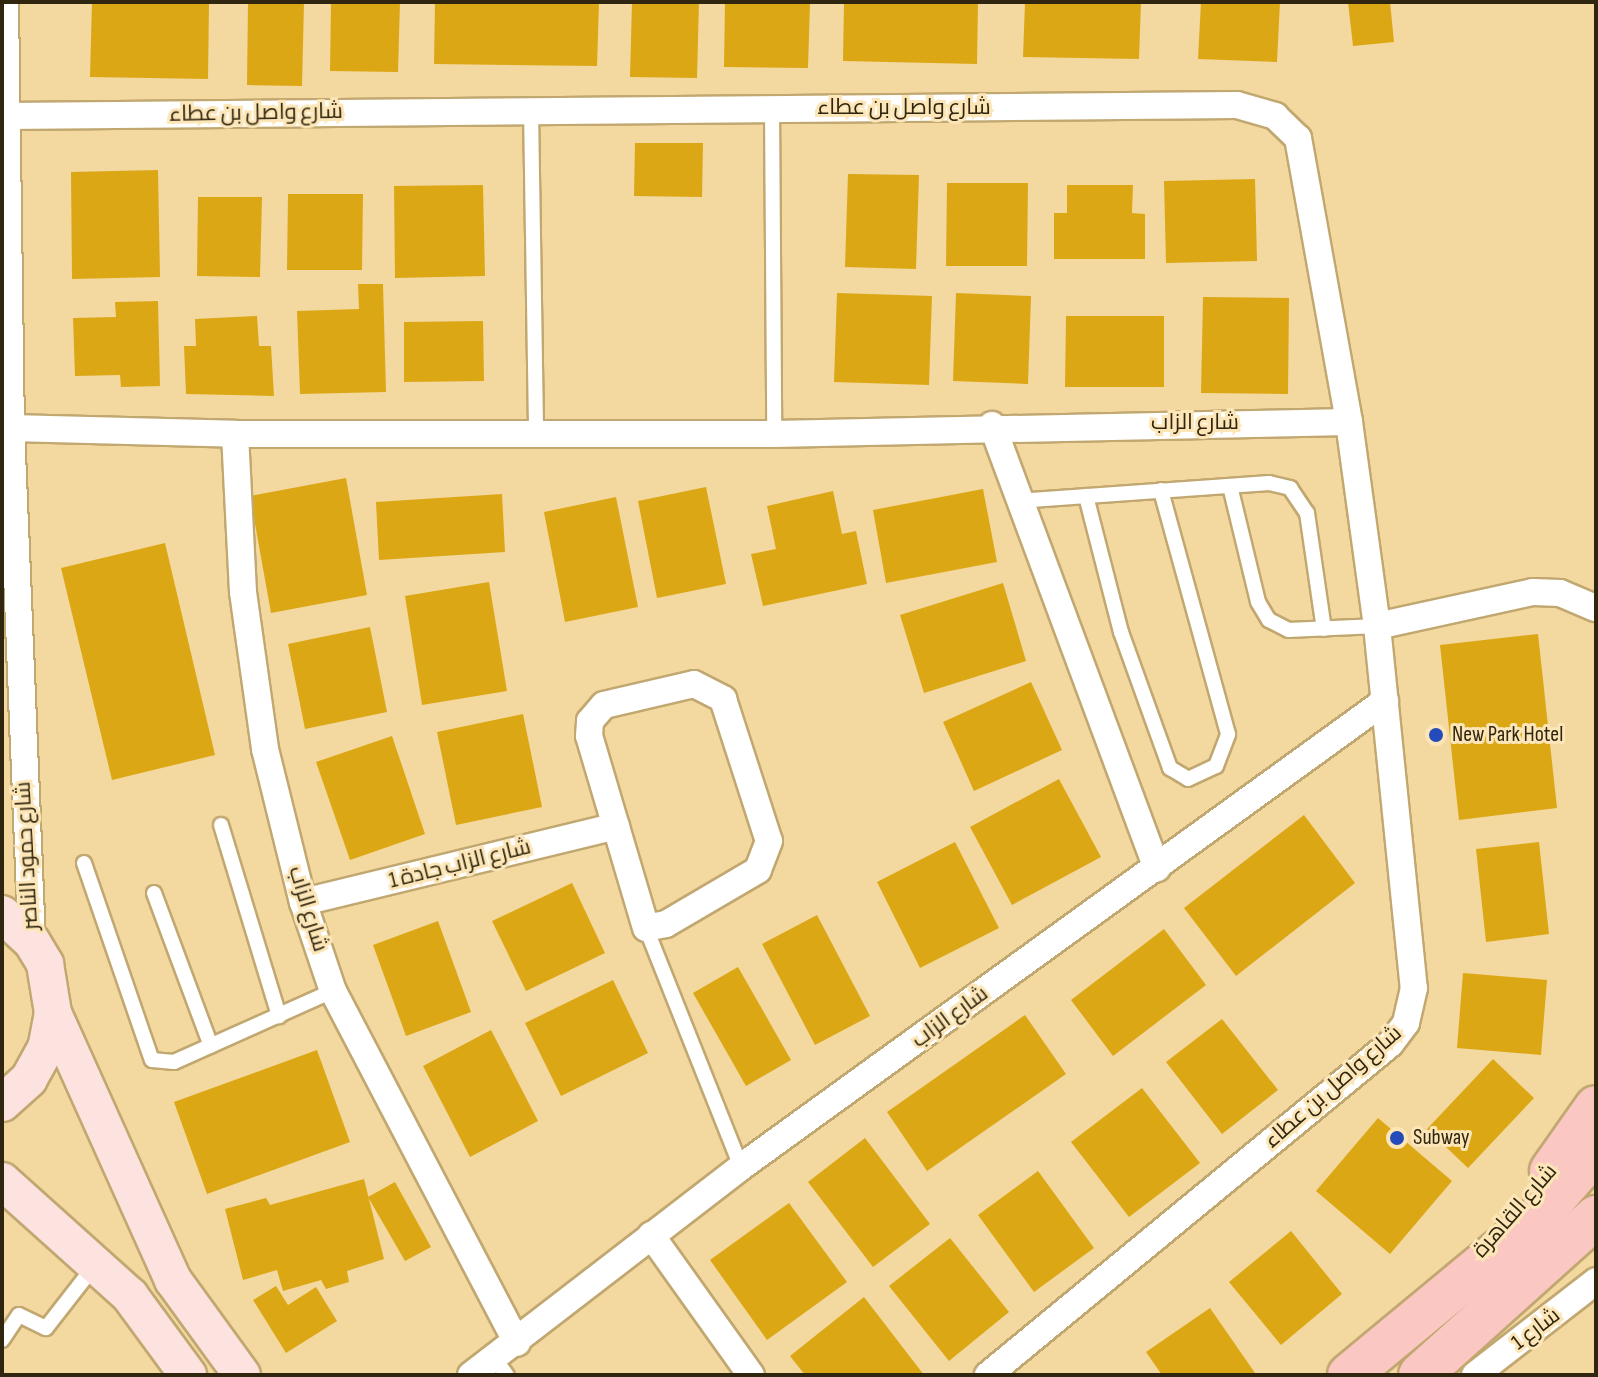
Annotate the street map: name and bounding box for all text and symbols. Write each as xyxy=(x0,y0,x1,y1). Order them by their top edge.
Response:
street label: شارع واصل بن عطاء xyxy=(817,95,991,121)
street label: شارع واصل بن عطاء xyxy=(169,98,343,128)
street label: شارع الزاب xyxy=(1151,410,1239,436)
place label: New Park Hotel xyxy=(1452,722,1563,748)
marker: New Park Hotel xyxy=(1427,726,1445,744)
street label: شارع حمود الناصر xyxy=(10,781,44,931)
street label: شارع الزاب جادة 1 xyxy=(387,834,533,894)
street label: شارع الزاب xyxy=(283,863,333,955)
street label: شارع الزاب xyxy=(907,980,993,1054)
street label: شارع واصل بن عطاء xyxy=(1259,1020,1407,1154)
place label: Subway xyxy=(1413,1125,1470,1151)
marker: Subway xyxy=(1388,1129,1406,1147)
street label: شارع القاهرة xyxy=(1467,1159,1563,1263)
street label: شارع 1 xyxy=(1507,1302,1565,1356)

